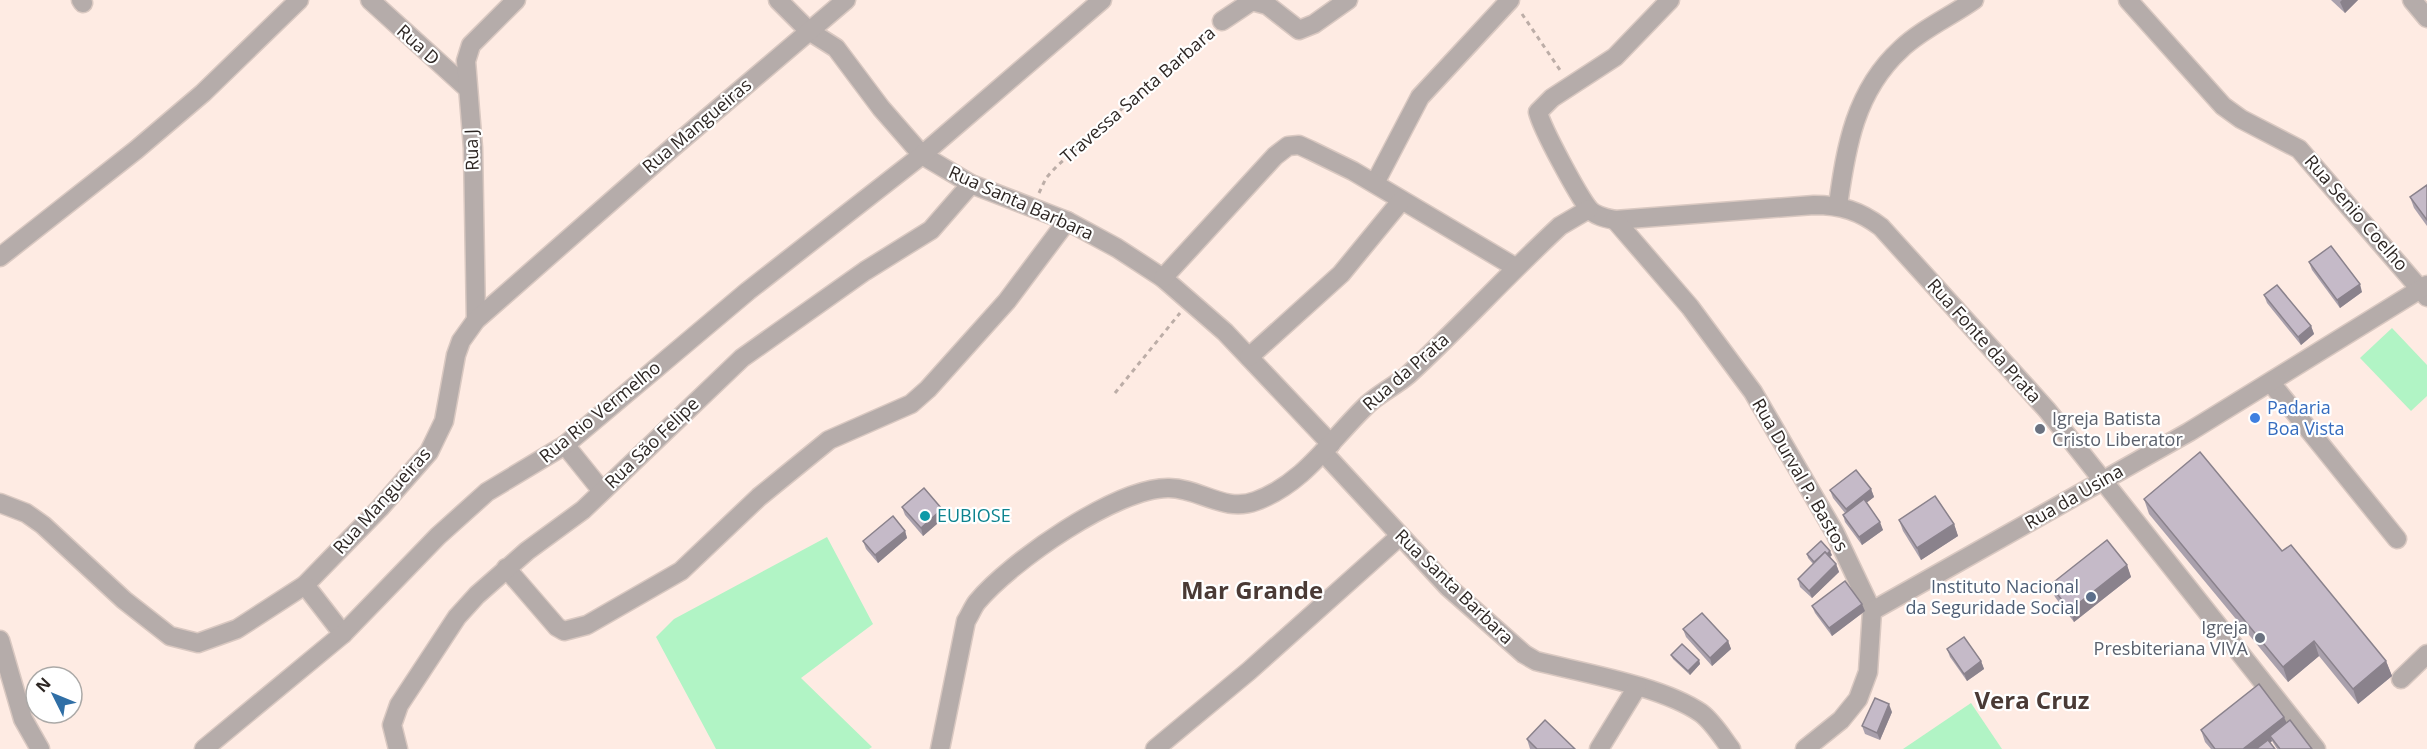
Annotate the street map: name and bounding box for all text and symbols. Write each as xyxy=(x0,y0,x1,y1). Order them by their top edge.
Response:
street label: Rua D xyxy=(392,19,445,70)
street label: Travessa Santa Barbara xyxy=(1055,20,1220,168)
street label: Rua Mangueiras xyxy=(637,73,756,178)
street label: Rua J xyxy=(458,129,484,171)
street label: Rua Senio Coelho xyxy=(2300,149,2414,276)
street label: Rua Santa Barbara xyxy=(945,159,1098,245)
street label: Rua Fonte da Prata xyxy=(1922,273,2047,408)
street label: Rua da Prata xyxy=(1357,327,1454,415)
street label: Rua Rio Vermelho xyxy=(534,355,665,468)
street label: Rua São Felipe xyxy=(599,391,703,493)
street label: Rua Durval P. Bastos xyxy=(1747,394,1854,555)
place label: Padaria Boa Vista xyxy=(2267,395,2344,440)
place label: Igreja Batista Cristo Liberator xyxy=(2052,406,2183,451)
marker: Padaria Boa Vista xyxy=(2248,411,2262,425)
marker: Igreja Batista Cristo Liberator xyxy=(2033,422,2047,436)
street label: Rua Mangueiras xyxy=(327,442,435,559)
street label: Rua da Usina xyxy=(2020,458,2127,534)
place label: EUBIOSE xyxy=(937,503,1011,527)
marker: EUBIOSE xyxy=(918,509,932,523)
street label: Rua Santa Barbara xyxy=(1390,523,1519,649)
district label: Mar Grande xyxy=(1181,573,1323,606)
place label: Instituto Nacional da Seguridade Social xyxy=(1905,574,2079,619)
marker: Instituto Nacional da Seguridade Social xyxy=(2084,590,2098,604)
place label: Igreja Presbiteriana VIVA xyxy=(2094,615,2249,660)
marker: Igreja Presbiteriana VIVA xyxy=(2253,631,2267,645)
north arrow xyxy=(24,665,84,725)
text: N xyxy=(31,673,56,697)
district label: Vera Cruz xyxy=(1974,683,2090,716)

